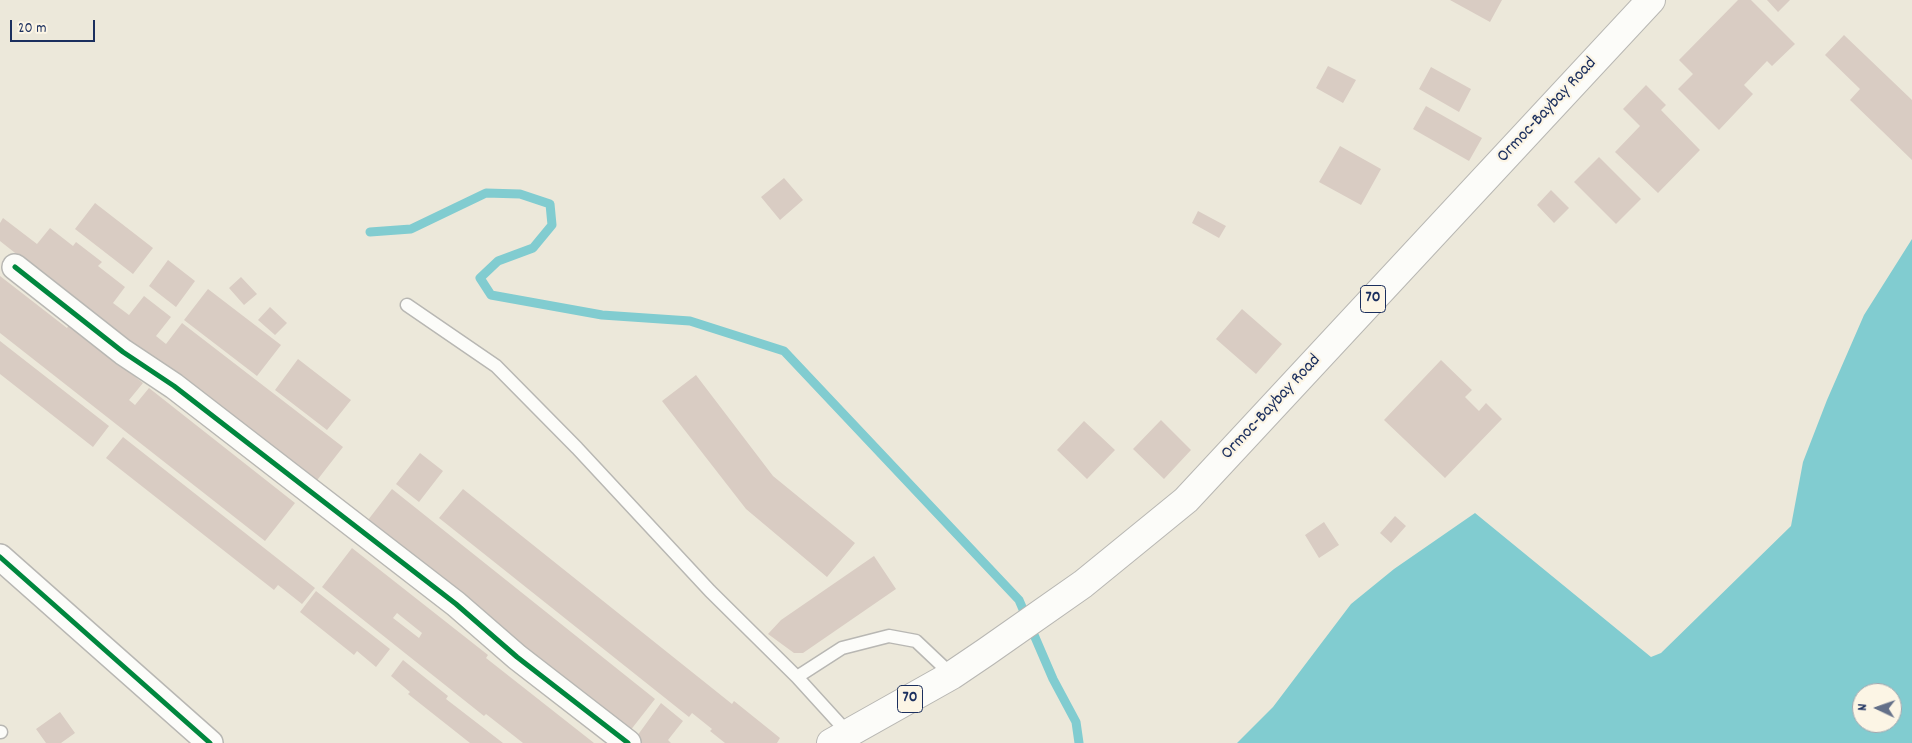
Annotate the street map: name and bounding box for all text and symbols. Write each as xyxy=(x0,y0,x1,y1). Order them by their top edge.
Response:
scale bar xyxy=(12,10,98,42)
text: 20 m xyxy=(18,18,46,40)
street label: Ormoc-Baybay Road xyxy=(1494,54,1602,168)
road number: 70 xyxy=(1360,286,1386,312)
street label: Ormoc-Baybay Road xyxy=(1218,351,1326,465)
north arrow xyxy=(1852,683,1902,733)
road number: 70 xyxy=(898,686,922,712)
text: N xyxy=(1853,703,1873,711)

